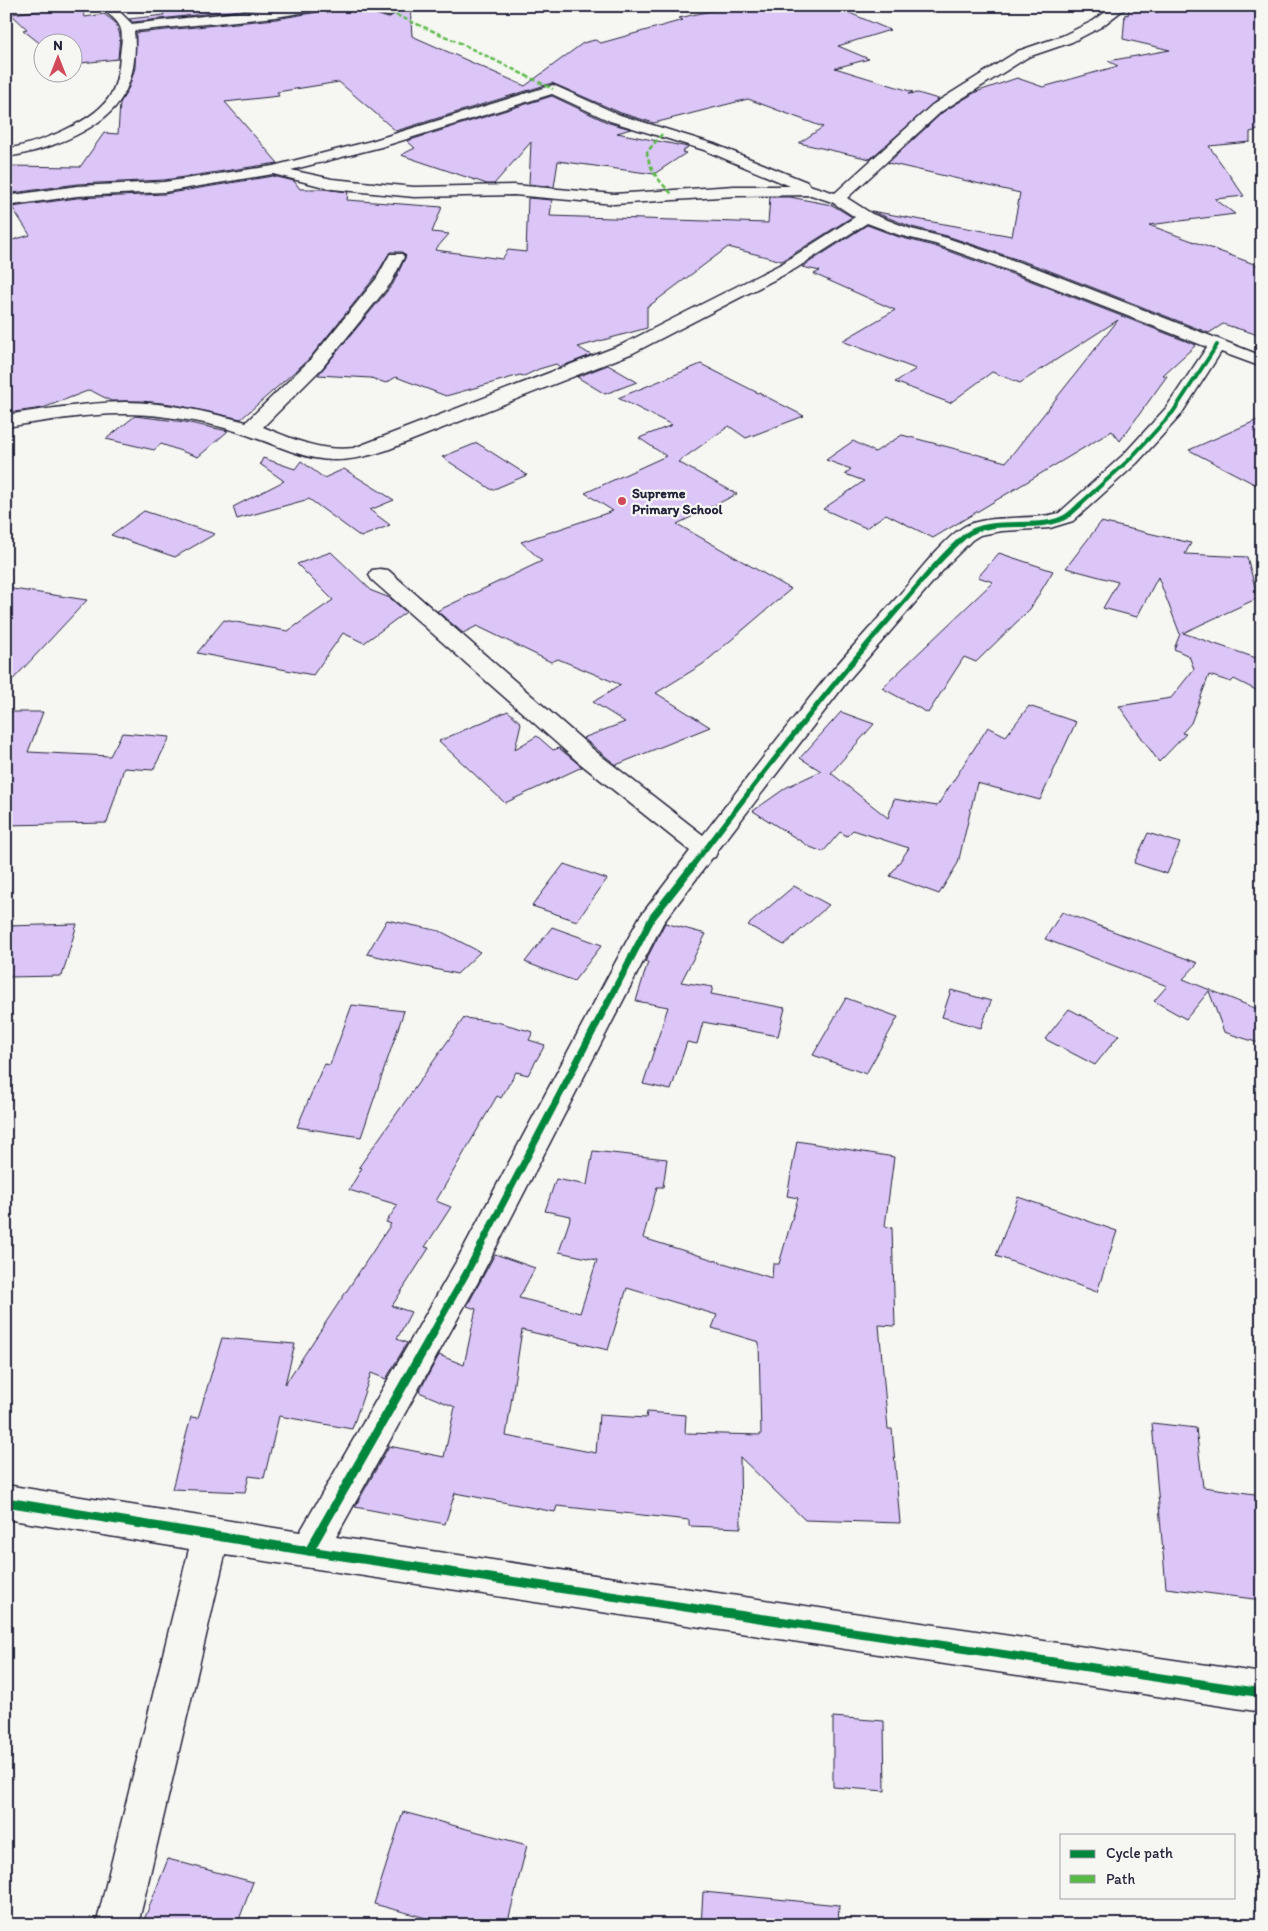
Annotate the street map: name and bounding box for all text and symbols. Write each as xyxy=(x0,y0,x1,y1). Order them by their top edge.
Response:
north arrow xyxy=(32,32,82,82)
text: N xyxy=(53,37,63,54)
place label: Supreme Primary School xyxy=(632,485,724,518)
marker: Supreme Primary School xyxy=(616,495,628,507)
legend xyxy=(1060,1834,1236,1898)
text: Cycle path xyxy=(1106,1844,1173,1862)
text: Path xyxy=(1106,1870,1135,1888)

